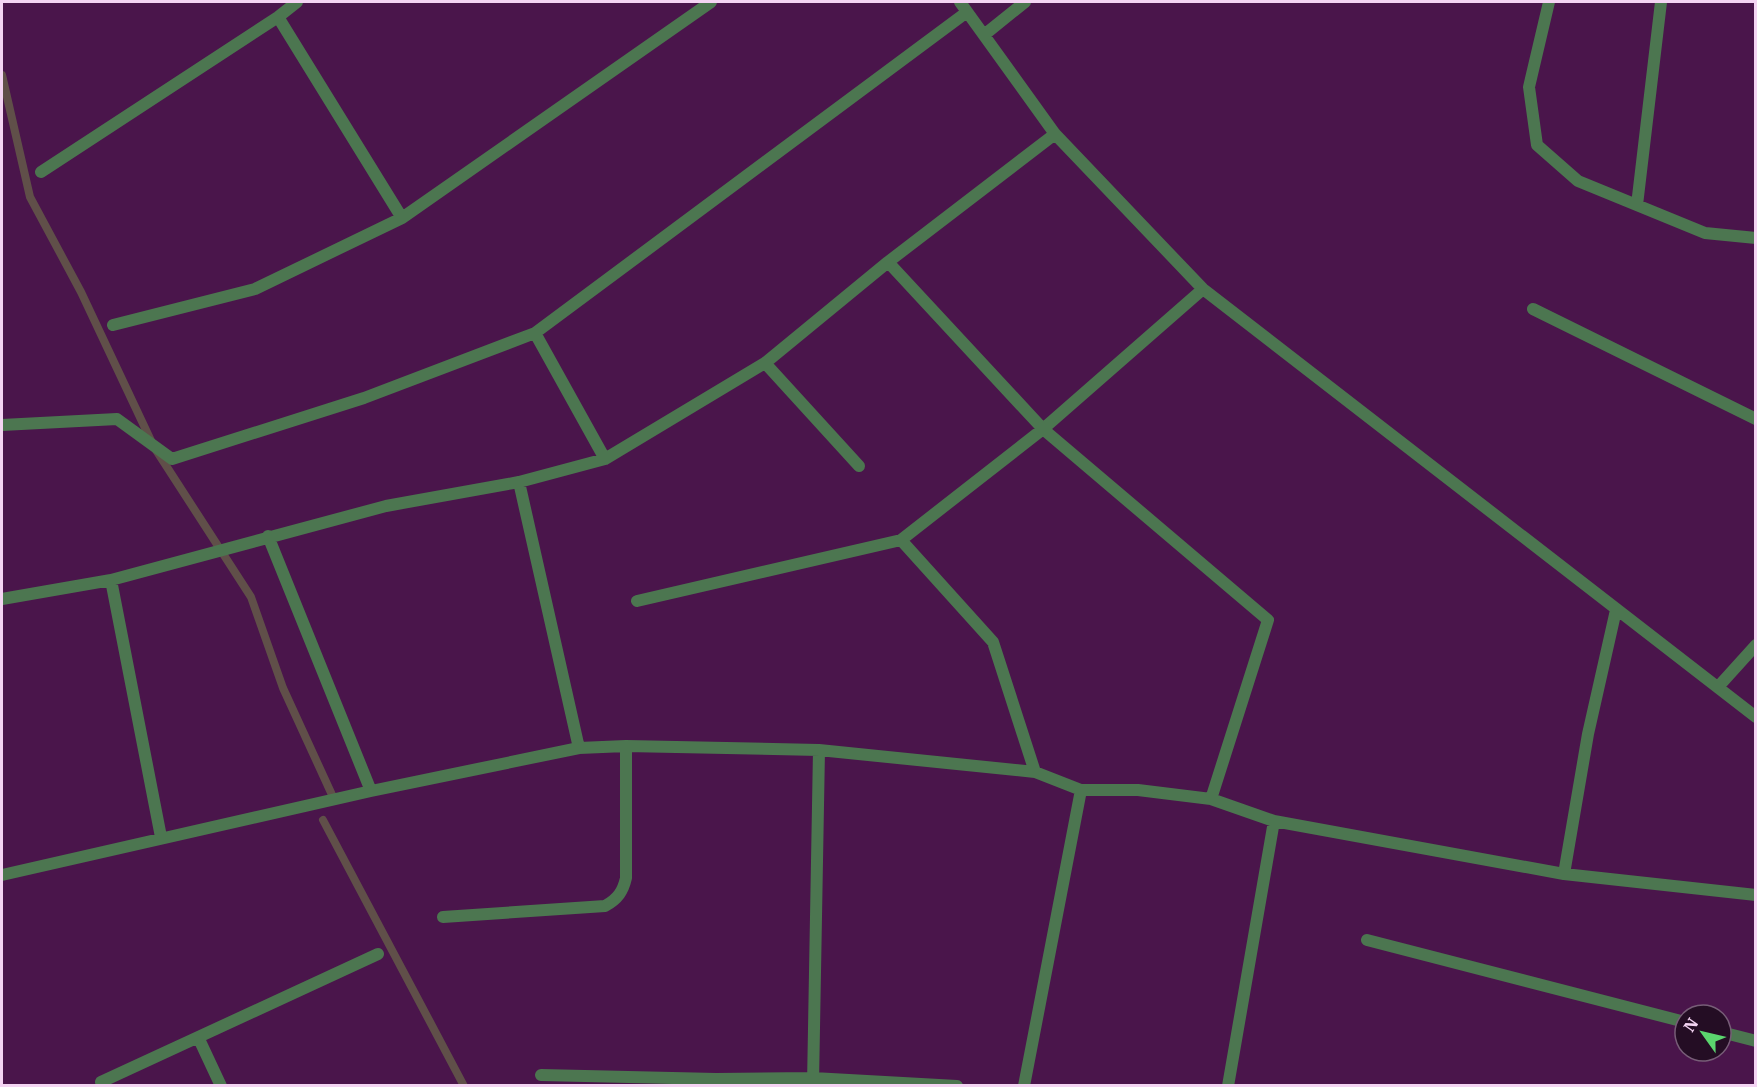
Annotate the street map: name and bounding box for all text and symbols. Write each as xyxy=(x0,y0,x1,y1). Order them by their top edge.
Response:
north arrow xyxy=(1673,1003,1733,1063)
text: N xyxy=(1679,1014,1702,1035)

